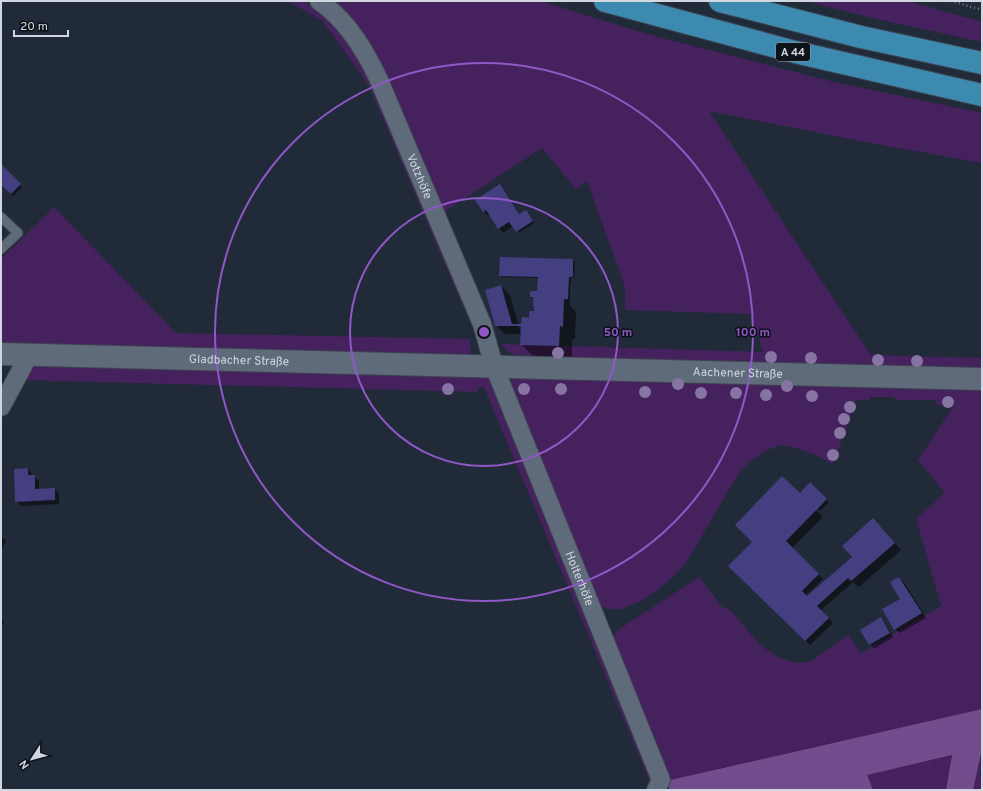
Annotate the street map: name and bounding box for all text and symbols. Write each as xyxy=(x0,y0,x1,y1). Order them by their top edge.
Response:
scale bar xyxy=(14,12,68,38)
text: 20 m xyxy=(20,19,48,35)
road number: A 44 xyxy=(776,43,810,61)
street label: Votzhöfe xyxy=(402,152,435,202)
centre of rings xyxy=(477,325,491,339)
text: 50 m xyxy=(604,325,632,341)
text: 100 m xyxy=(736,325,770,341)
street label: Gladbacher Straße xyxy=(189,352,289,370)
street label: Aachener Straße xyxy=(692,365,783,383)
street label: Holterhöfe xyxy=(561,549,597,609)
north arrow xyxy=(12,739,52,779)
text: N xyxy=(17,757,33,772)

